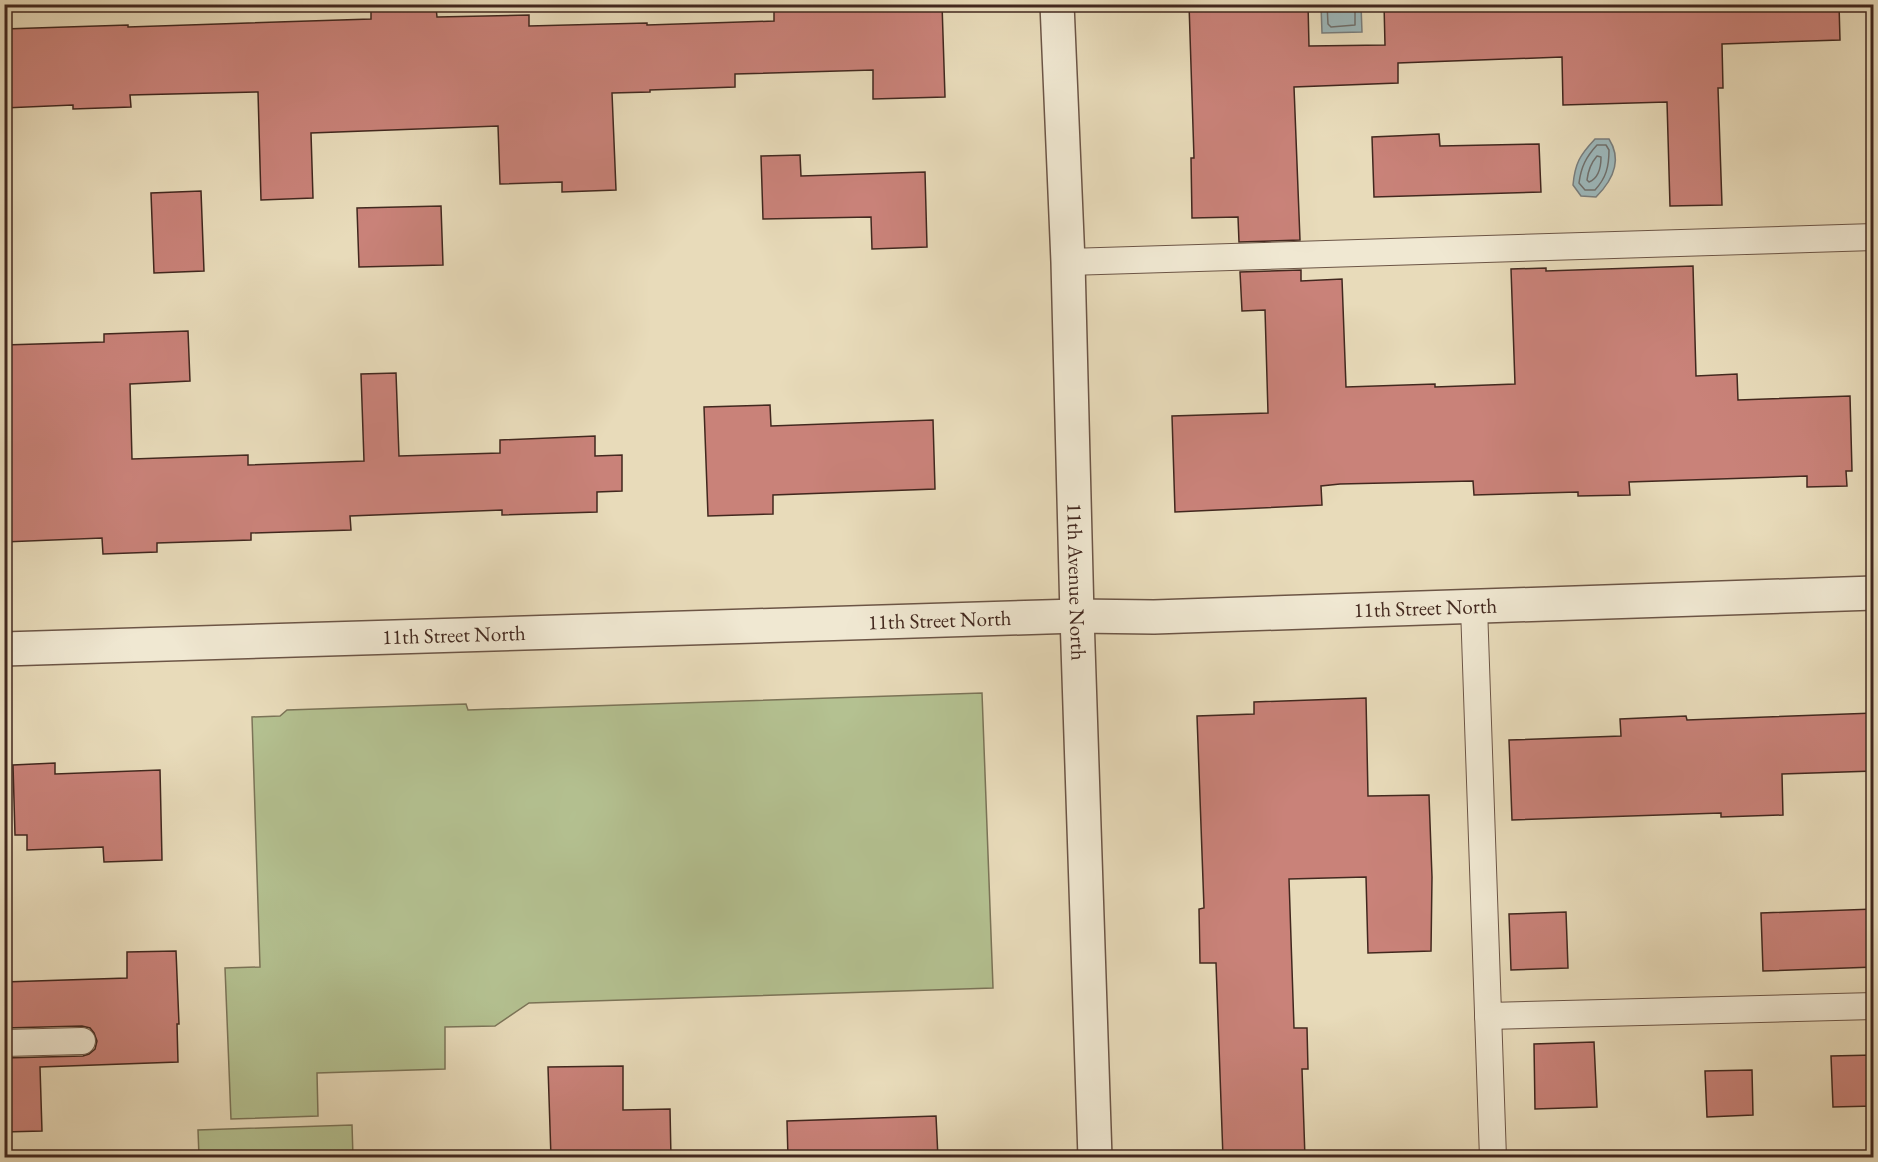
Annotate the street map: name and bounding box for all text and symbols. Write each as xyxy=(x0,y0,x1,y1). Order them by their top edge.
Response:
street label: 11th Avenue North xyxy=(1061,502,1092,661)
street label: 11th Street North xyxy=(1353,592,1498,623)
street label: 11th Street North xyxy=(867,604,1012,635)
street label: 11th Street North xyxy=(382,619,526,650)

